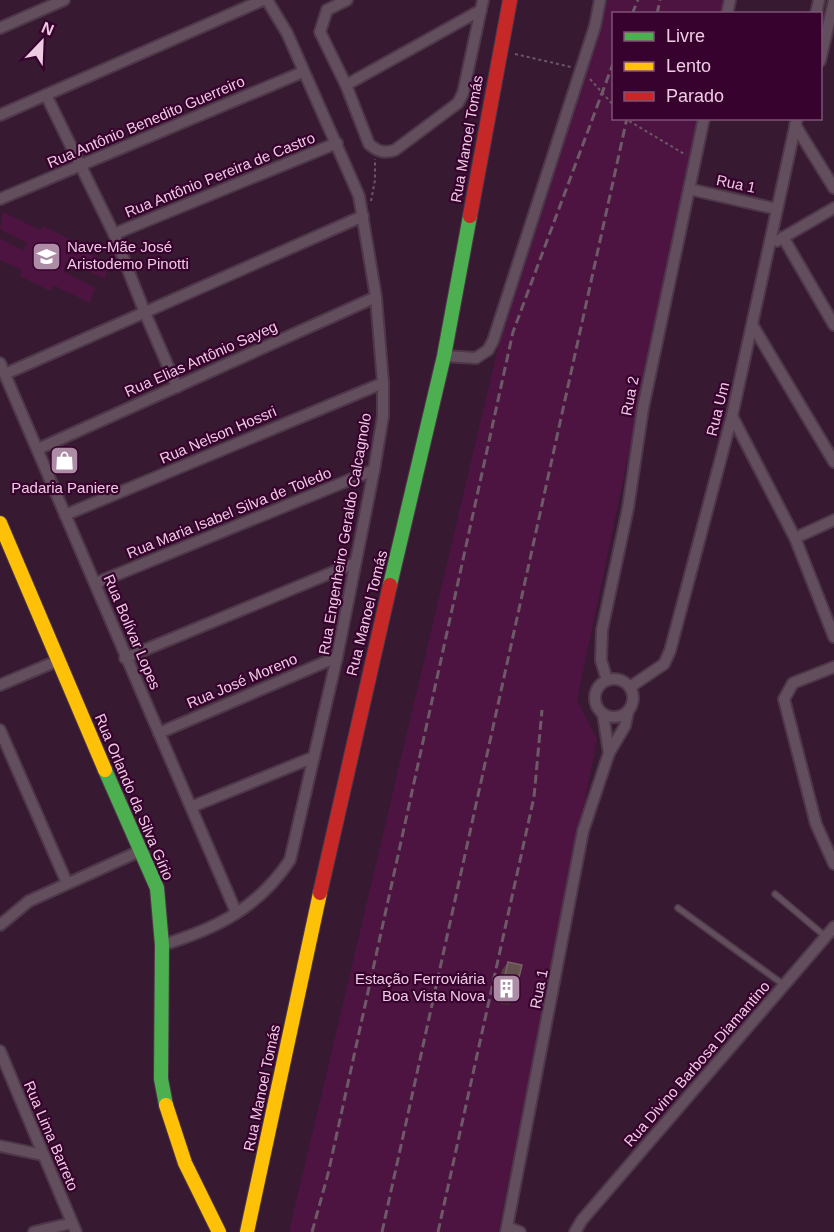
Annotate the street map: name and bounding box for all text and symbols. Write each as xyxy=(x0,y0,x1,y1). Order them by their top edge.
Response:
north arrow xyxy=(12,12,72,72)
legend xyxy=(612,12,822,120)
text: N xyxy=(39,19,56,39)
text: Livre xyxy=(666,26,705,46)
text: Lento xyxy=(666,56,711,76)
street label: Rua Antônio Benedito Guerreiro xyxy=(45,72,247,171)
street label: Rua Manoel Tomás xyxy=(447,74,486,204)
text: Parado xyxy=(666,86,724,106)
street label: Rua Antônio Pereira de Castro xyxy=(122,129,317,221)
street label: Rua 1 xyxy=(715,171,757,196)
place label: Nave-Mãe José Aristodemo Pinotti xyxy=(67,238,189,272)
school or university icon: Nave-Mãe José Aristodemo Pinotti xyxy=(30,240,62,272)
street label: Rua Elias Antônio Sayeg xyxy=(122,317,280,400)
street label: Rua 2 xyxy=(617,375,642,417)
street label: Rua Um xyxy=(703,380,732,438)
street label: Rua Nelson Hossri xyxy=(157,402,279,467)
street label: Rua Engenheiro Geraldo Calcagnolo xyxy=(315,412,374,656)
shop icon: Padaria Paniere xyxy=(49,445,81,477)
street label: Rua Maria Isabel Silva de Toledo xyxy=(124,464,334,561)
place label: Padaria Paniere xyxy=(11,479,119,496)
street label: Rua Manoel Tomás xyxy=(343,548,390,678)
street label: Rua Bolívar Lopes xyxy=(101,572,164,692)
street label: Rua José Moreno xyxy=(184,650,300,711)
street label: Rua Orlando da Silva Gírio xyxy=(92,711,177,883)
street label: Rua 1 xyxy=(526,968,551,1010)
place label: Estação Ferroviária Boa Vista Nova xyxy=(355,970,486,1004)
building icon: Estação Ferroviária Boa Vista Nova xyxy=(490,972,522,1004)
street label: Rua Divino Barbosa Diamantino xyxy=(620,978,773,1150)
street label: Rua Manoel Tomás xyxy=(240,1023,283,1153)
street label: Rua Lima Barreto xyxy=(21,1078,82,1193)

